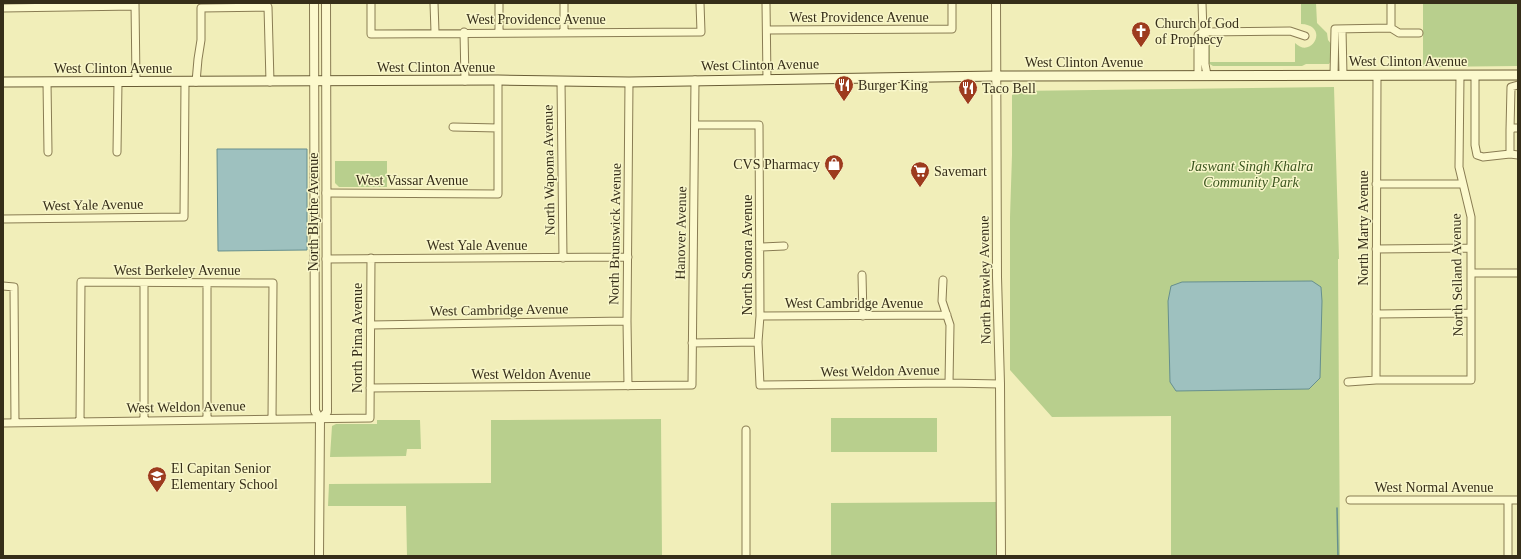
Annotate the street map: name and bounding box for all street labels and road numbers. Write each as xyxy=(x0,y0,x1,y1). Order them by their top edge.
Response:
street label: West Providence Avenue xyxy=(789,10,929,25)
street label: West Providence Avenue xyxy=(466,12,606,27)
street label: West Clinton Avenue xyxy=(1349,54,1467,69)
street label: West Clinton Avenue xyxy=(1025,55,1143,70)
street label: West Clinton Avenue xyxy=(701,56,819,74)
street label: West Clinton Avenue xyxy=(377,60,495,75)
street label: West Clinton Avenue xyxy=(54,61,172,76)
street label: North Wapoma Avenue xyxy=(540,105,558,235)
street label: North Blythe Avenue xyxy=(306,153,321,271)
street label: North Brunswick Avenue xyxy=(606,163,624,305)
street label: North Marty Avenue xyxy=(1356,170,1371,286)
street label: West Vassar Avenue xyxy=(356,173,468,188)
street label: Hanover Avenue xyxy=(673,186,689,280)
street label: North Sonora Avenue xyxy=(740,194,755,316)
street label: West Yale Avenue xyxy=(42,197,144,213)
street label: North Selland Avenue xyxy=(1448,213,1466,337)
street label: North Brawley Avenue xyxy=(976,215,994,345)
street label: West Yale Avenue xyxy=(427,238,527,253)
street label: West Berkeley Avenue xyxy=(114,263,240,278)
street label: North Pima Avenue xyxy=(350,283,365,393)
street label: West Cambridge Avenue xyxy=(785,296,923,311)
street label: West Cambridge Avenue xyxy=(430,301,568,319)
street label: West Weldon Avenue xyxy=(820,362,940,380)
street label: West Weldon Avenue xyxy=(471,367,591,382)
street label: West Weldon Avenue xyxy=(126,398,246,416)
street label: West Normal Avenue xyxy=(1374,480,1494,495)

